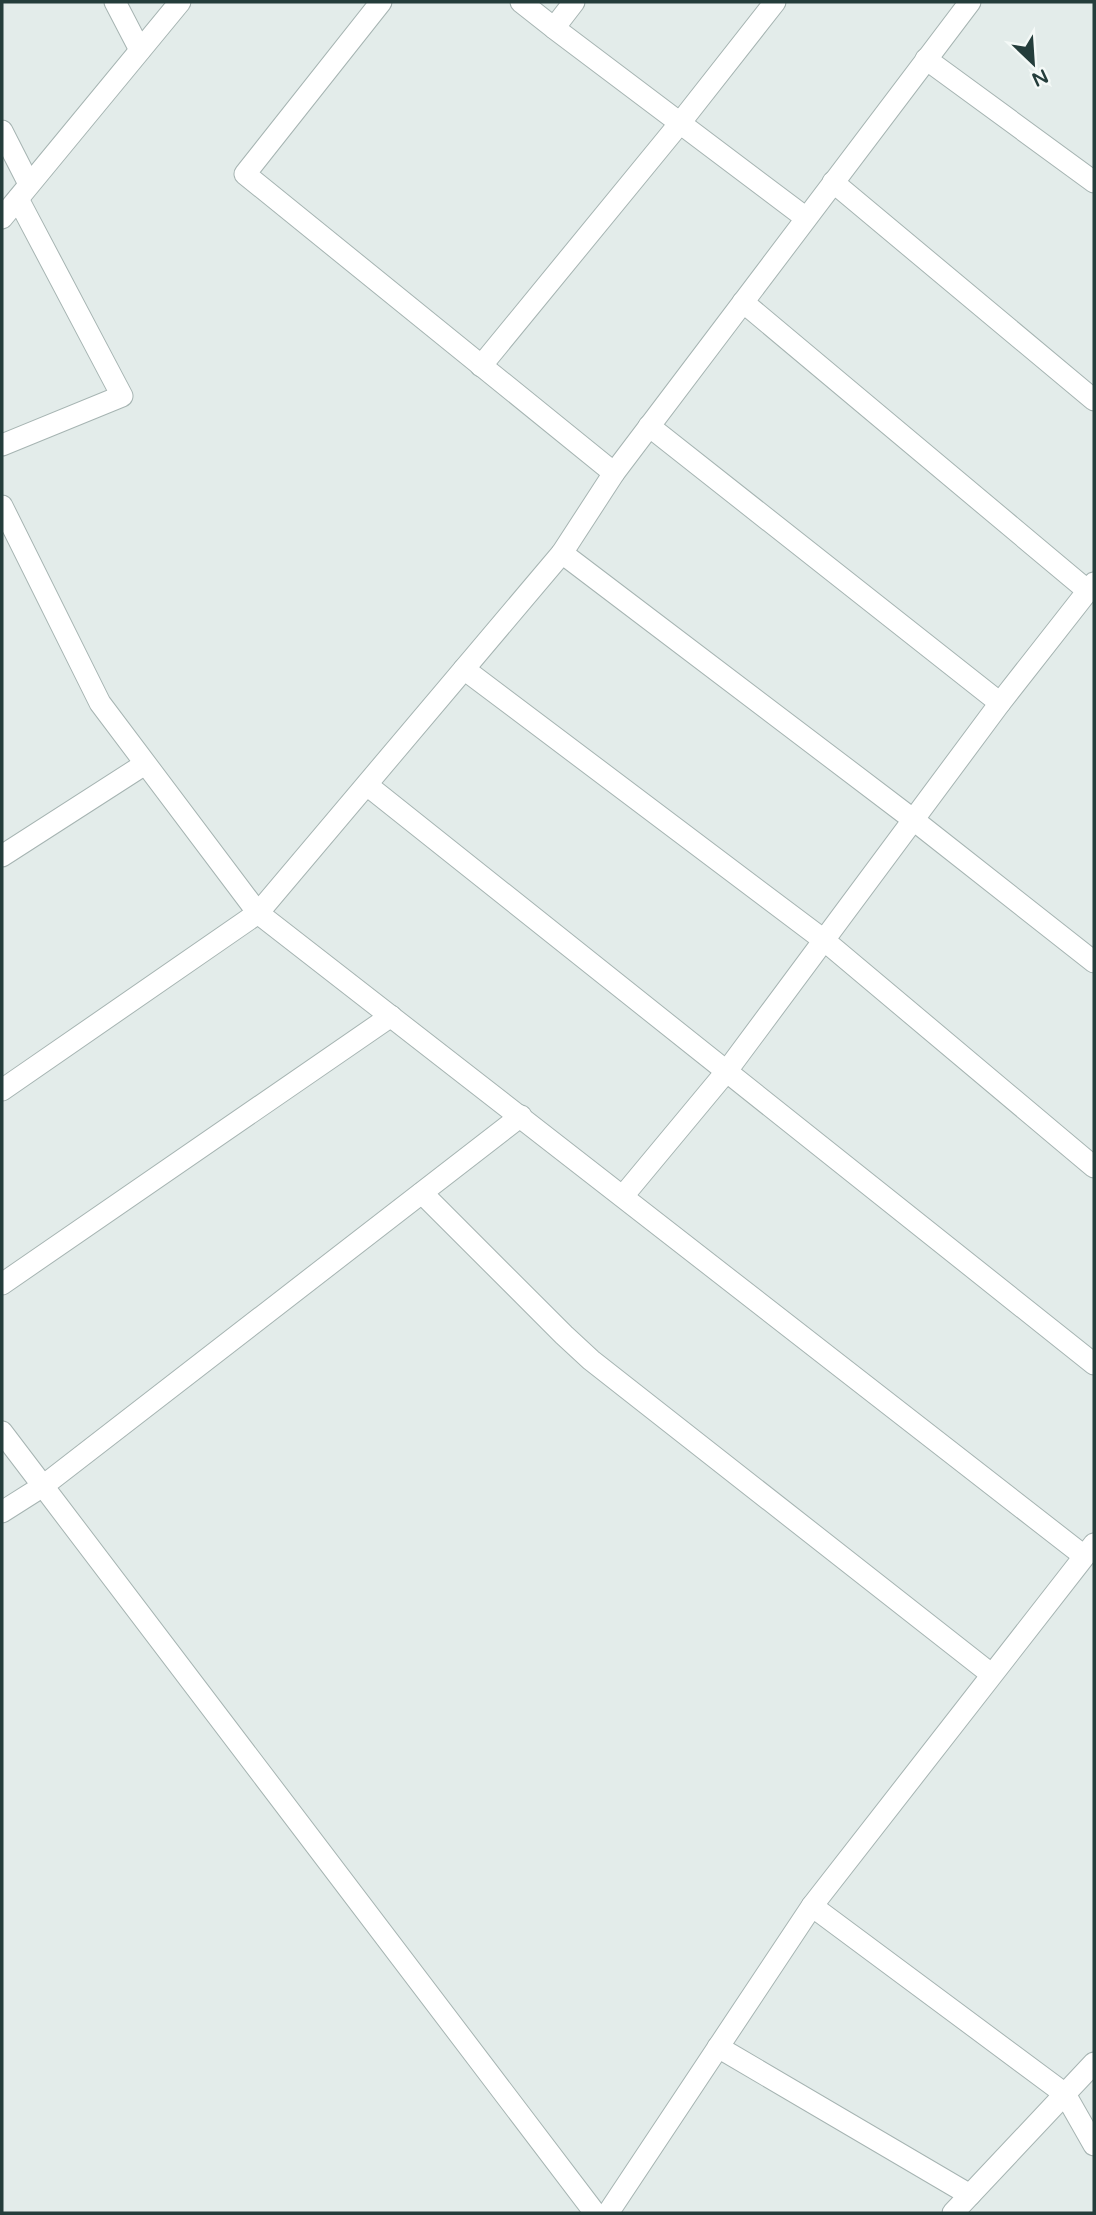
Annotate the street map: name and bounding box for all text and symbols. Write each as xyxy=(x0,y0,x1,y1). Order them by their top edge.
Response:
north arrow xyxy=(998,28,1068,98)
text: N xyxy=(1028,64,1051,91)

